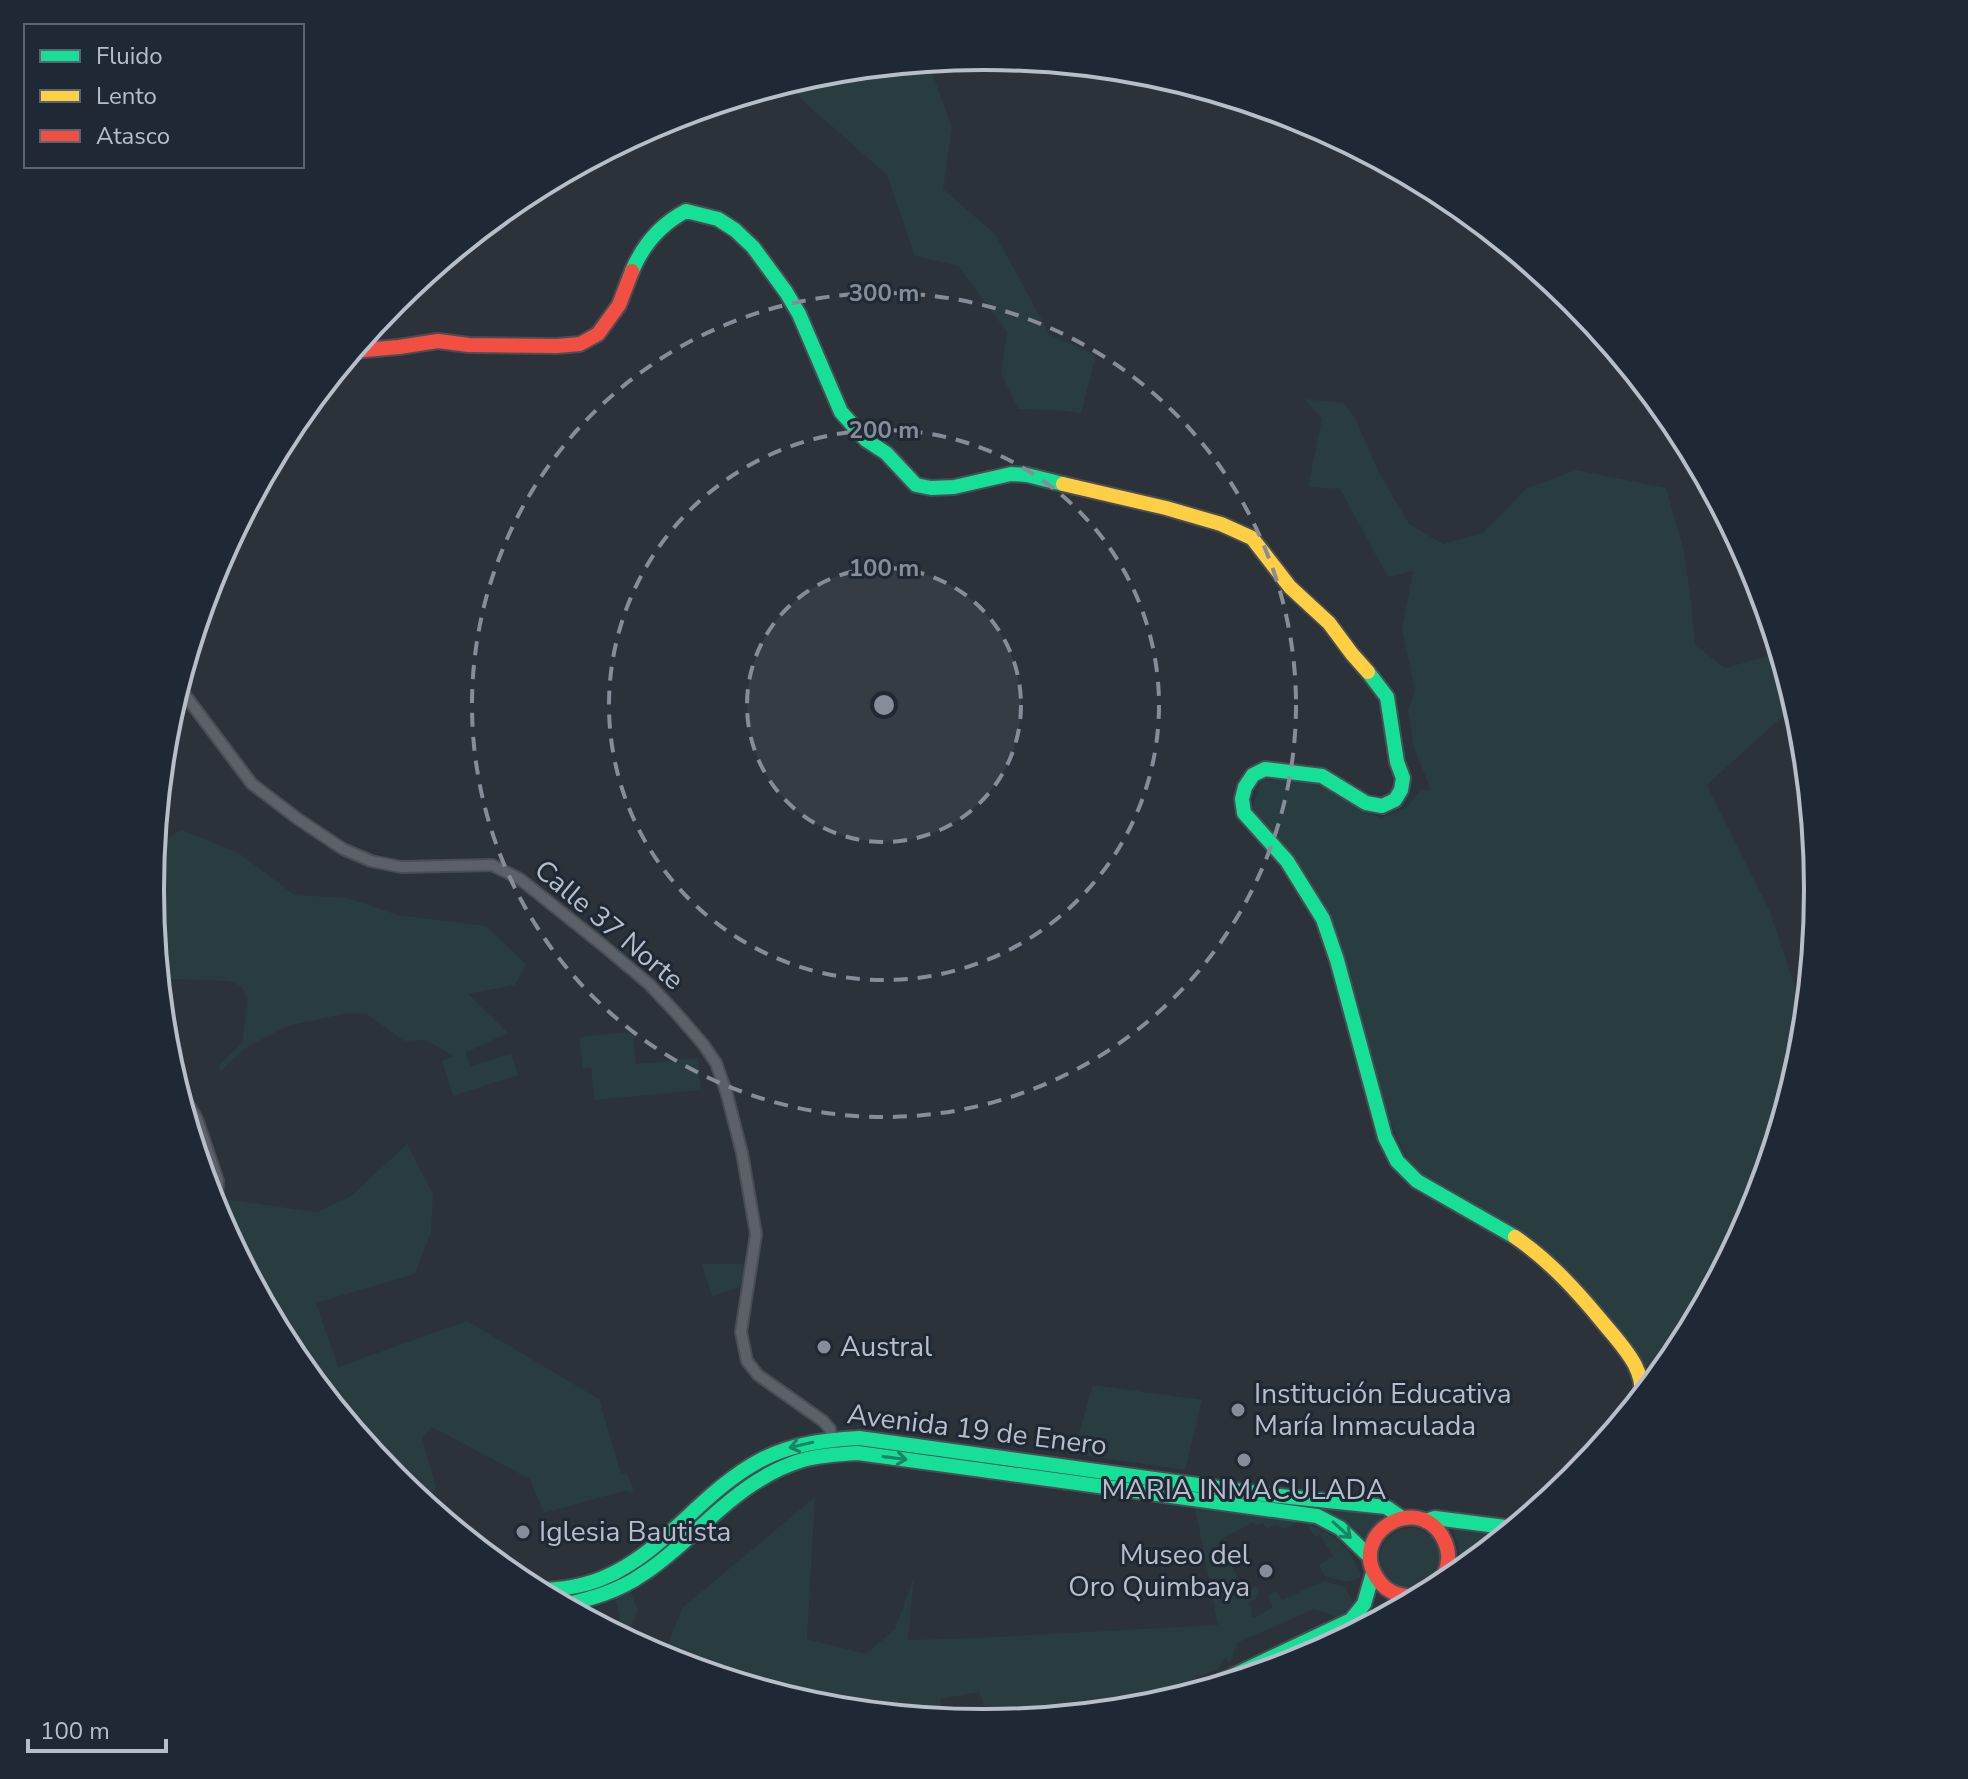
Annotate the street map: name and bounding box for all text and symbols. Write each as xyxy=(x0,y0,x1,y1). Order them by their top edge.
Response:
legend xyxy=(24,24,304,168)
text: Fluido xyxy=(96,40,163,72)
text: Lento xyxy=(96,80,157,112)
text: Atasco xyxy=(96,120,170,152)
text: 300 m xyxy=(849,277,919,309)
text: 200 m xyxy=(849,414,919,446)
text: 100 m xyxy=(849,552,919,584)
centre of rings xyxy=(870,691,898,719)
street label: Calle 37 Norte xyxy=(526,851,692,999)
place label: Austral xyxy=(840,1328,933,1366)
marker: Austral xyxy=(815,1338,833,1356)
place label: Institución Educativa María Inmaculada xyxy=(1254,1375,1512,1445)
street label: Avenida 19 de Enero xyxy=(845,1395,1109,1465)
marker: Institución Educativa María Inmaculada xyxy=(1229,1401,1247,1419)
one-way arrow xyxy=(789,1439,815,1454)
one-way arrow xyxy=(881,1451,907,1466)
marker: MARIA INMACULADA xyxy=(1235,1451,1253,1469)
place label: MARIA INMACULADA xyxy=(1102,1471,1386,1509)
place label: Iglesia Bautista xyxy=(539,1513,731,1551)
one-way arrow xyxy=(1332,1521,1352,1540)
marker: Iglesia Bautista xyxy=(514,1523,532,1541)
place label: Museo del Oro Quimbaya xyxy=(1068,1536,1251,1606)
marker: Museo del Oro Quimbaya xyxy=(1257,1562,1275,1580)
scale bar xyxy=(28,1703,166,1753)
text: 100 m xyxy=(40,1715,110,1747)

